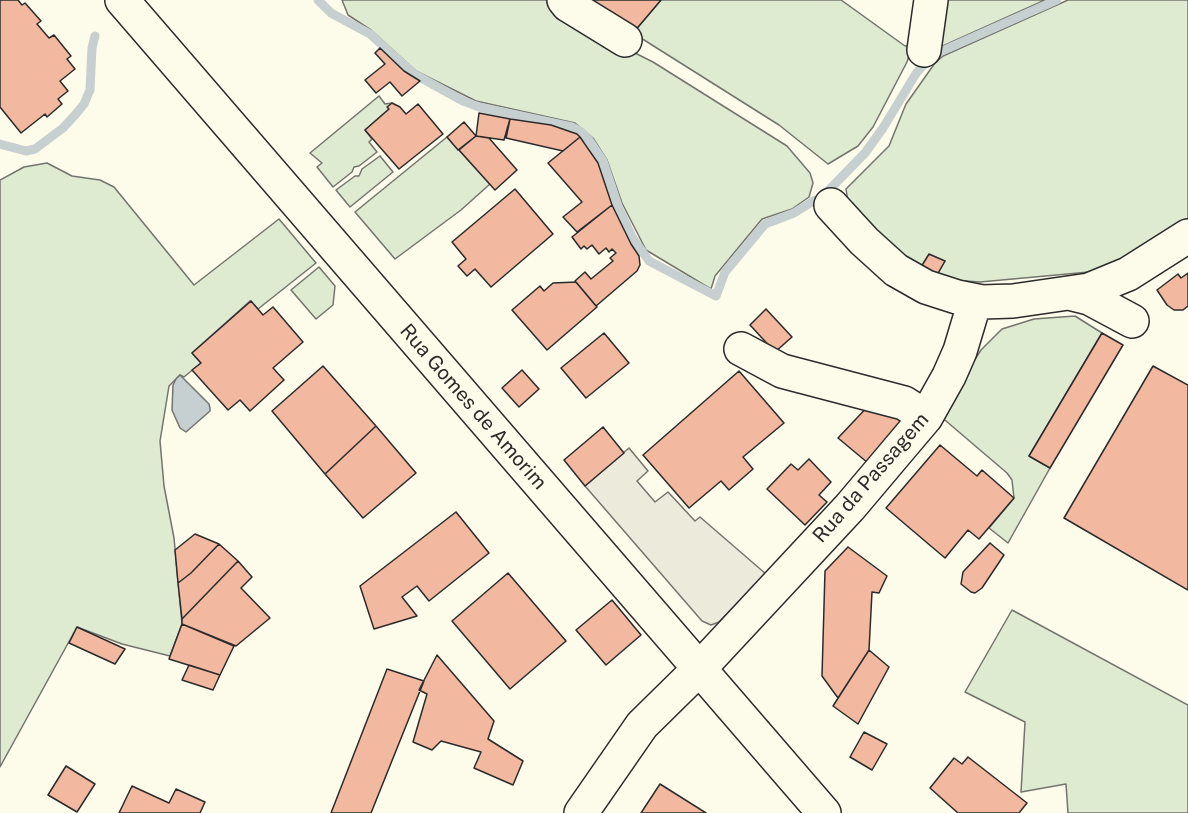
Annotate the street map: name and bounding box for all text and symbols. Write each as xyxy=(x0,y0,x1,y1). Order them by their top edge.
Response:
street label: Rua Gomes de Amorim xyxy=(395,319,551,495)
street label: Rua da Passagem xyxy=(808,408,934,548)

